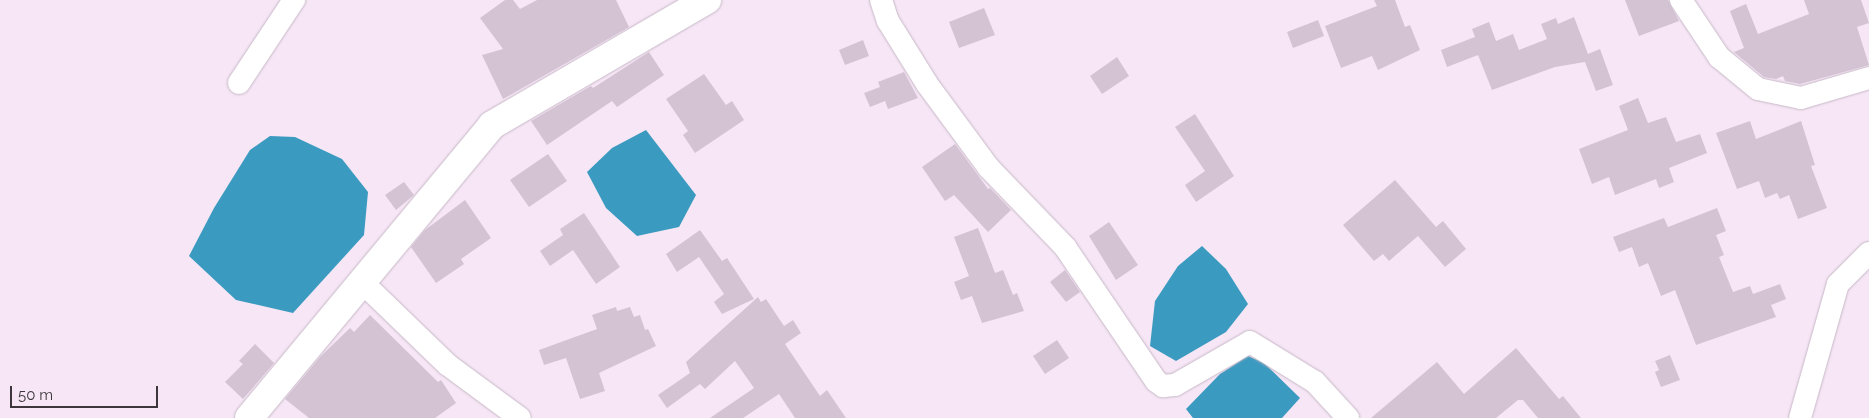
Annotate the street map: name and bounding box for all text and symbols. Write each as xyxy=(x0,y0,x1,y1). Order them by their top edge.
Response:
scale bar xyxy=(12,376,160,408)
text: 50 m xyxy=(18,386,53,404)

